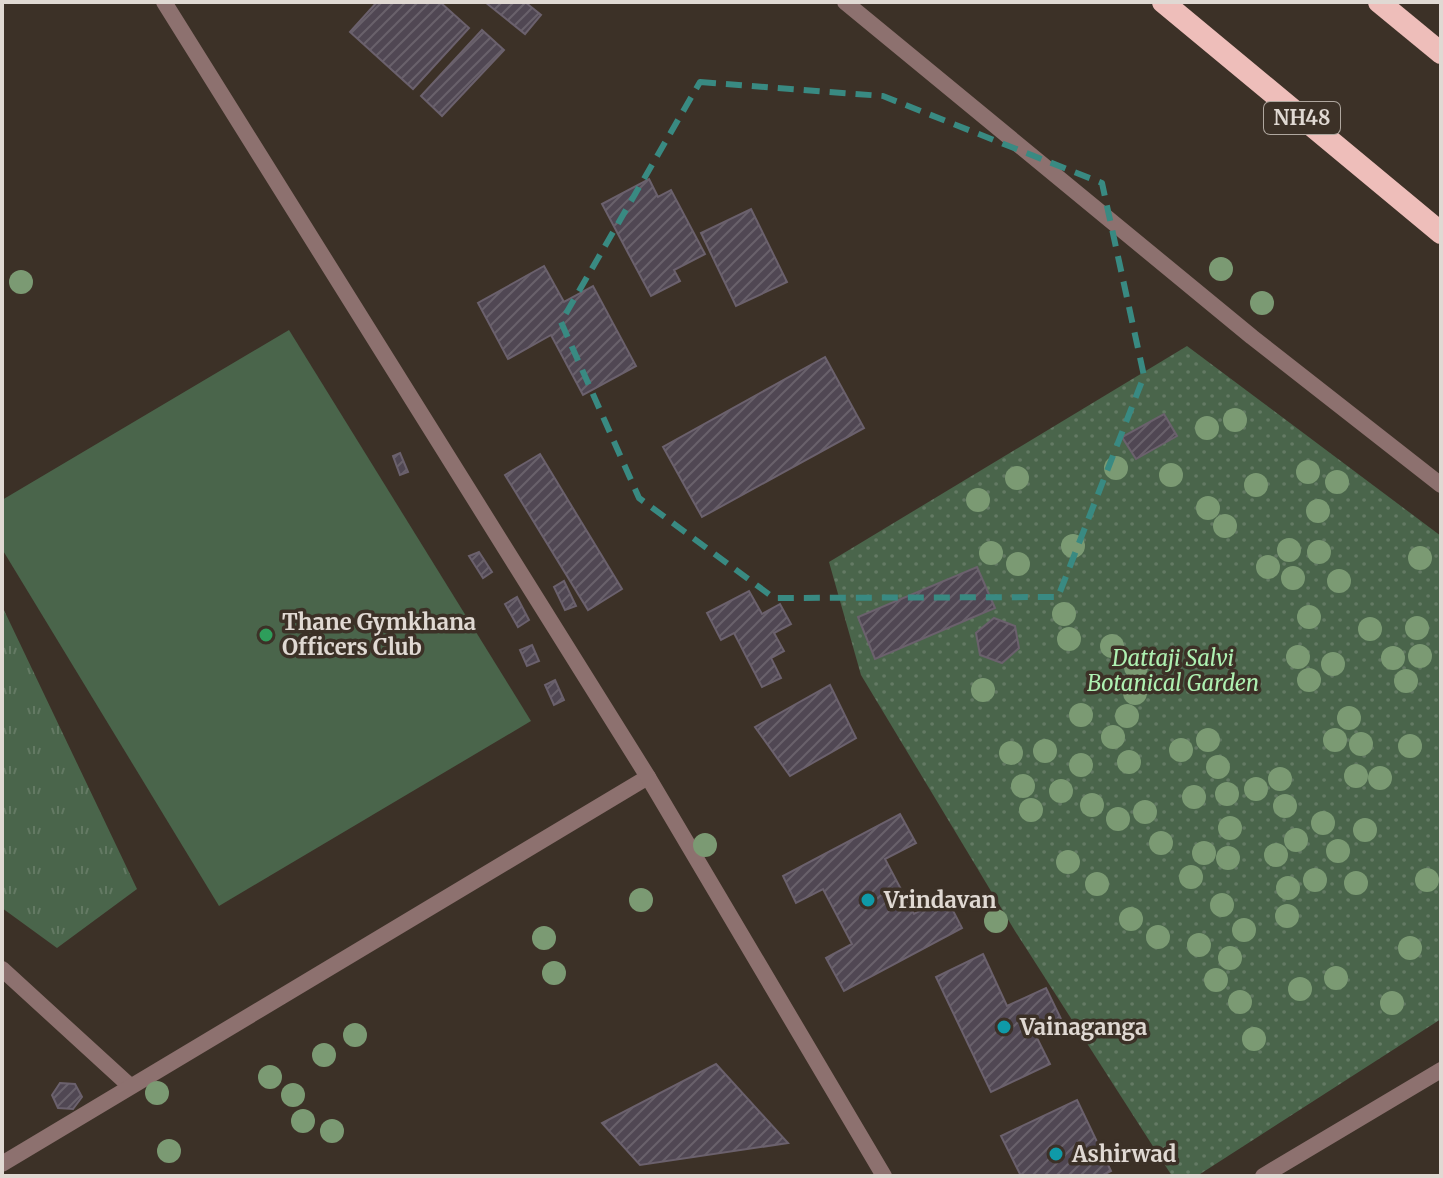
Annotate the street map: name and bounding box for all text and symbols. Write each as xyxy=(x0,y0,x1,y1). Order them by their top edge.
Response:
road number: NH48 xyxy=(1264,102,1340,134)
place label: Thane Gymkhana Officers Club xyxy=(282,608,476,661)
marker: Thane Gymkhana Officers Club xyxy=(257,626,275,644)
park label: Dattaji Salvi Botanical Garden xyxy=(1087,644,1259,697)
place label: Vrindavan xyxy=(883,886,996,914)
marker: Vrindavan xyxy=(859,891,877,909)
place label: Vainaganga xyxy=(1019,1013,1147,1041)
marker: Vainaganga xyxy=(995,1018,1013,1036)
place label: Ashirwad xyxy=(1071,1140,1177,1168)
marker: Ashirwad xyxy=(1047,1145,1065,1163)

